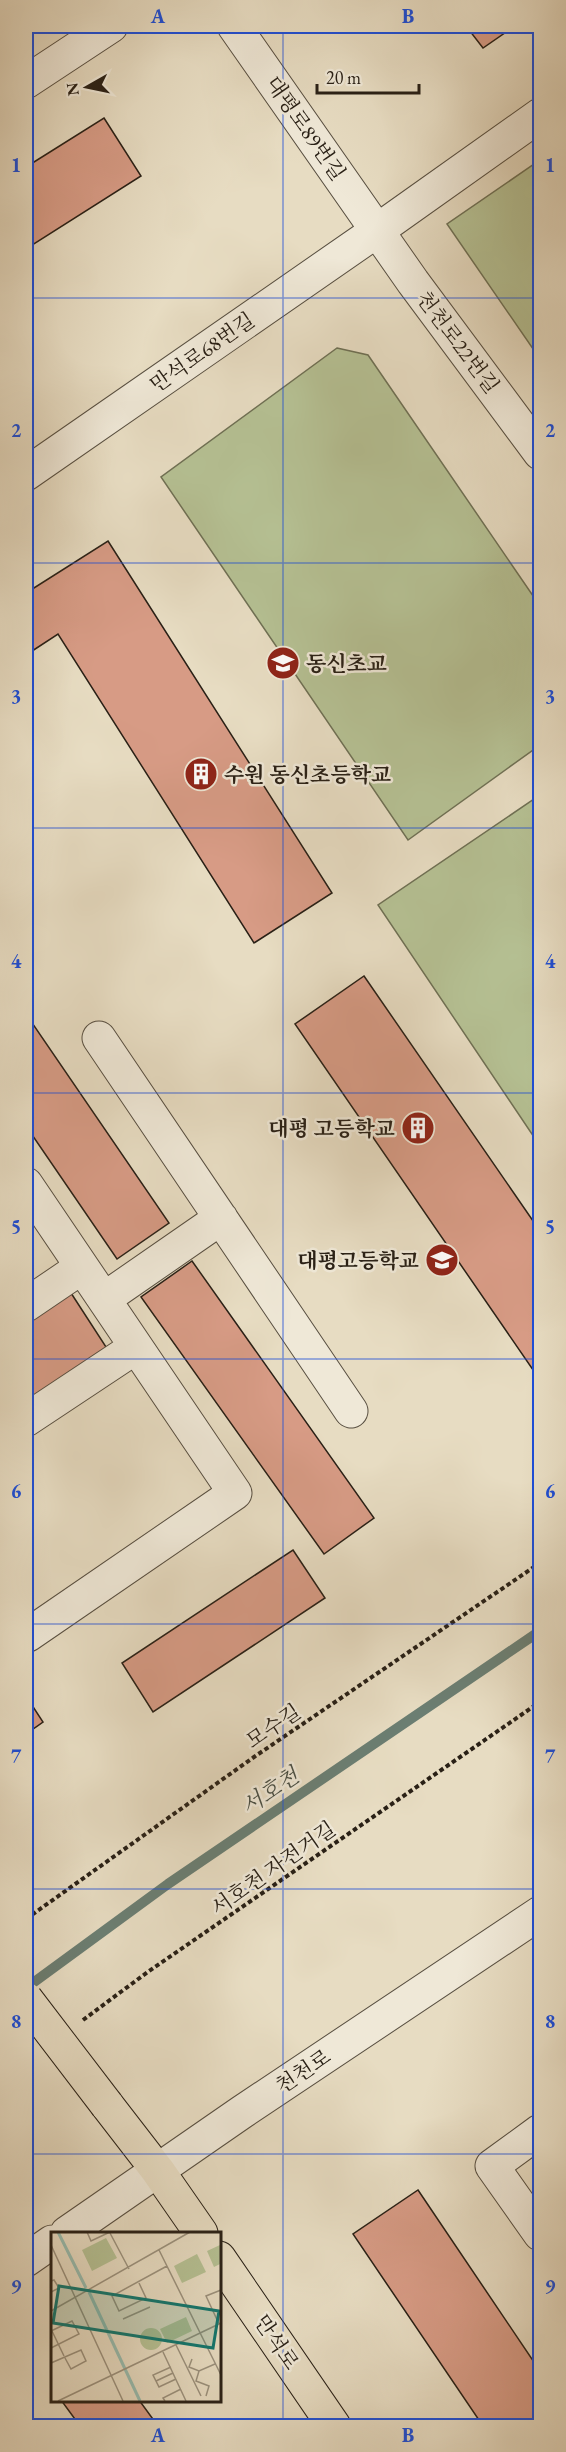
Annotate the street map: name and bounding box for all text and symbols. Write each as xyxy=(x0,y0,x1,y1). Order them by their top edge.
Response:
text: A xyxy=(150,3,166,29)
text: B xyxy=(402,3,414,29)
north arrow xyxy=(57,57,117,117)
scale bar xyxy=(317,57,419,95)
text: 20 m xyxy=(326,66,361,89)
street label: 대평로89번길 xyxy=(260,70,352,186)
text: N xyxy=(61,81,84,97)
text: 1 xyxy=(11,152,21,178)
text: 1 xyxy=(545,152,555,178)
street label: 천천로22번길 xyxy=(411,285,505,399)
street label: 만석로68번길 xyxy=(144,306,260,398)
text: 2 xyxy=(11,417,22,443)
text: 2 xyxy=(545,417,556,443)
school or university icon: 동신초교 xyxy=(265,645,301,681)
place label: 동신초교 xyxy=(306,650,387,677)
text: 3 xyxy=(11,683,21,709)
text: 3 xyxy=(545,683,555,709)
building icon: 수원 동신초등학교 xyxy=(183,756,219,792)
place label: 수원 동신초등학교 xyxy=(224,761,391,788)
text: 4 xyxy=(11,948,22,974)
text: 4 xyxy=(545,948,556,974)
building icon: 대평 고등학교 xyxy=(400,1110,436,1146)
place label: 대평 고등학교 xyxy=(268,1115,395,1142)
text: 5 xyxy=(11,1213,21,1239)
text: 5 xyxy=(545,1213,555,1239)
school or university icon: 대평고등학교 xyxy=(424,1242,460,1278)
place label: 대평고등학교 xyxy=(297,1247,419,1274)
text: 6 xyxy=(11,1478,22,1504)
text: 6 xyxy=(545,1478,556,1504)
street label: 모수길 xyxy=(240,1698,306,1754)
text: 7 xyxy=(11,1743,22,1769)
text: 7 xyxy=(545,1743,556,1769)
water label: 서호천 xyxy=(235,1760,306,1821)
street label: 서호천 자전거길 xyxy=(205,1815,341,1921)
text: 8 xyxy=(11,2008,21,2034)
text: 8 xyxy=(545,2008,555,2034)
street label: 천천로 xyxy=(270,2043,336,2099)
inset map xyxy=(51,2232,220,2401)
text: 9 xyxy=(11,2273,22,2299)
text: 9 xyxy=(545,2273,556,2299)
street label: 만석로 xyxy=(249,2309,305,2375)
text: A xyxy=(150,2422,166,2448)
text: B xyxy=(402,2422,414,2448)

